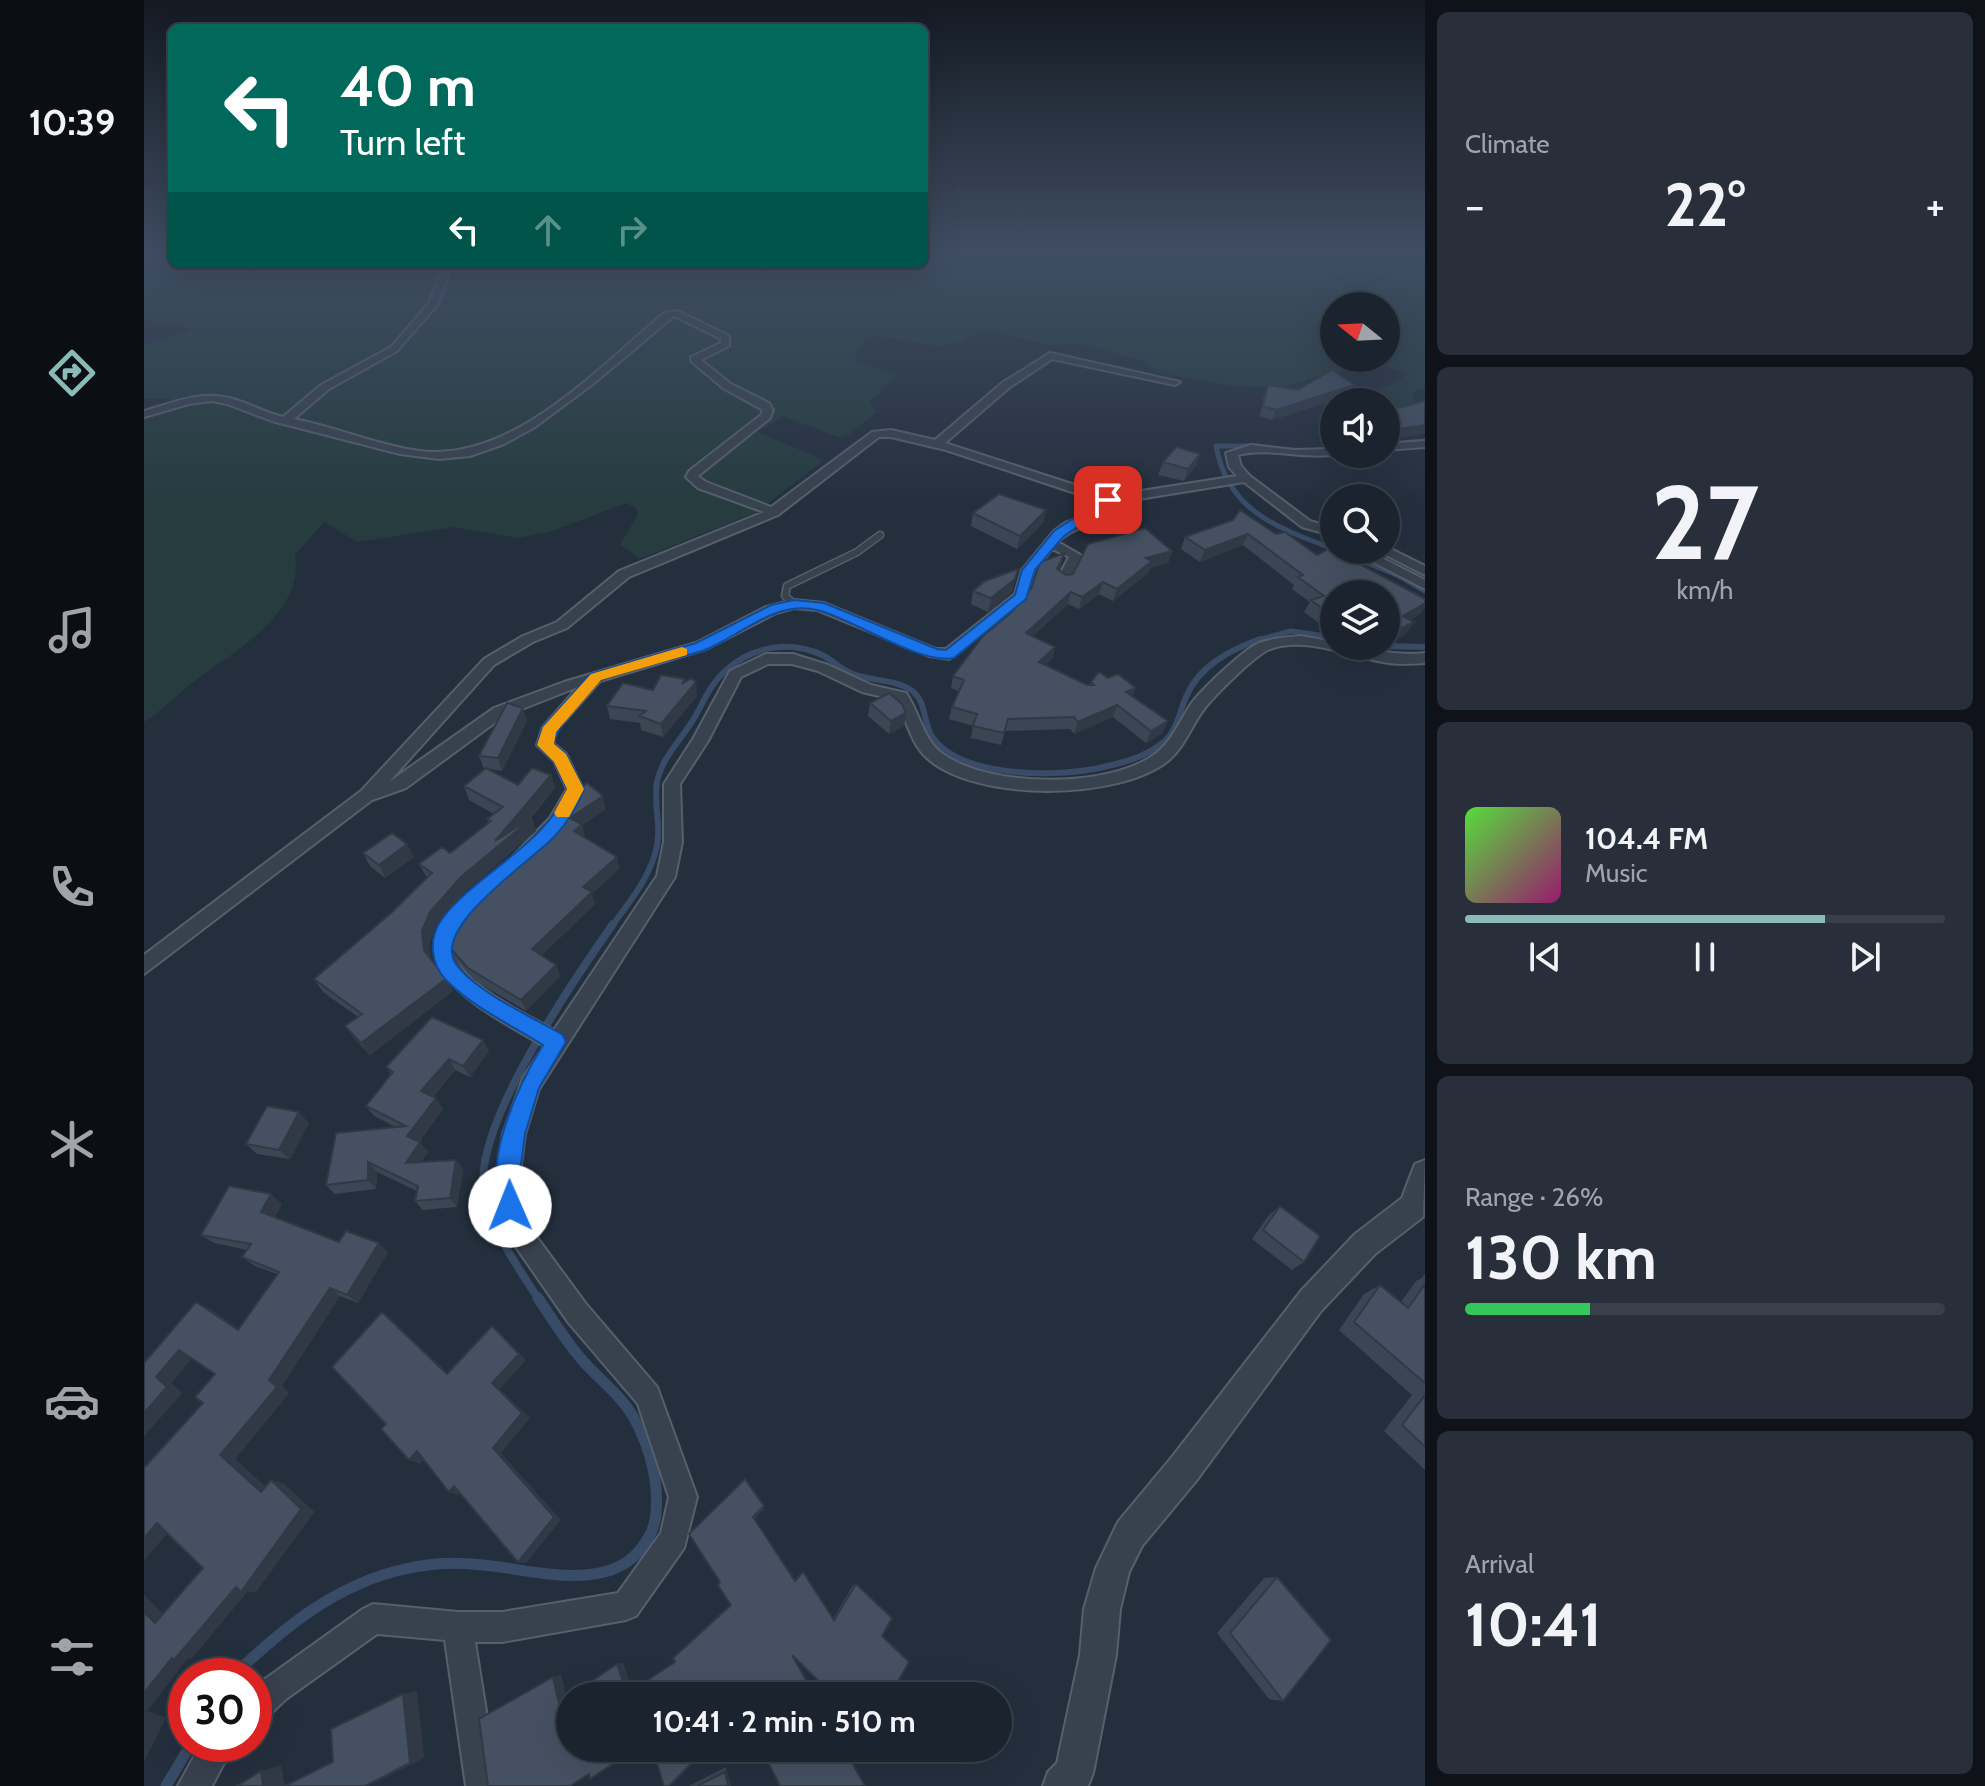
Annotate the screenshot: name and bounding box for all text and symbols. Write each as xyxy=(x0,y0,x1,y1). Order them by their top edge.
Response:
text: 40 m xyxy=(340,52,476,120)
icon: left xyxy=(208,56,312,160)
text: 10:39 xyxy=(29,100,115,144)
text: Turn left xyxy=(340,120,465,164)
text: Climate xyxy=(1465,128,1550,160)
text: 22° xyxy=(1665,168,1745,241)
text: − xyxy=(1465,179,1484,232)
text: + xyxy=(1926,179,1945,232)
icon: left xyxy=(442,208,486,252)
icon: ahead xyxy=(526,208,570,252)
icon: right xyxy=(610,208,654,252)
north arrow xyxy=(1320,292,1400,372)
map controls xyxy=(1320,292,1400,660)
icon: directions xyxy=(44,345,100,401)
button: sound xyxy=(1320,388,1400,468)
text: 27 xyxy=(1651,459,1759,585)
pin xyxy=(1074,466,1142,534)
icon: arrive xyxy=(1086,478,1130,522)
button: search xyxy=(1320,484,1400,564)
text: km/h xyxy=(1677,574,1733,606)
button: layers xyxy=(1320,580,1400,660)
icon: music xyxy=(44,602,100,658)
text: 104.4 FM xyxy=(1585,820,1708,857)
text: Music xyxy=(1585,857,1648,889)
icon: phone xyxy=(44,859,100,915)
icon: previous xyxy=(1523,935,1567,979)
icon: pause xyxy=(1683,935,1727,979)
icon: next xyxy=(1843,935,1887,979)
icon: climate xyxy=(44,1116,100,1172)
position arrow xyxy=(468,1164,552,1248)
text: Range · 26% xyxy=(1465,1181,1603,1213)
text: 130 km xyxy=(1465,1221,1657,1294)
icon: car xyxy=(44,1373,100,1429)
text: Arrival xyxy=(1465,1548,1534,1580)
text: 10:41 xyxy=(1465,1588,1602,1661)
icon: filters xyxy=(44,1629,100,1685)
speed limit sign: 30 xyxy=(168,1658,272,1762)
text: 10:41 · 2 min · 510 m xyxy=(653,1703,915,1740)

